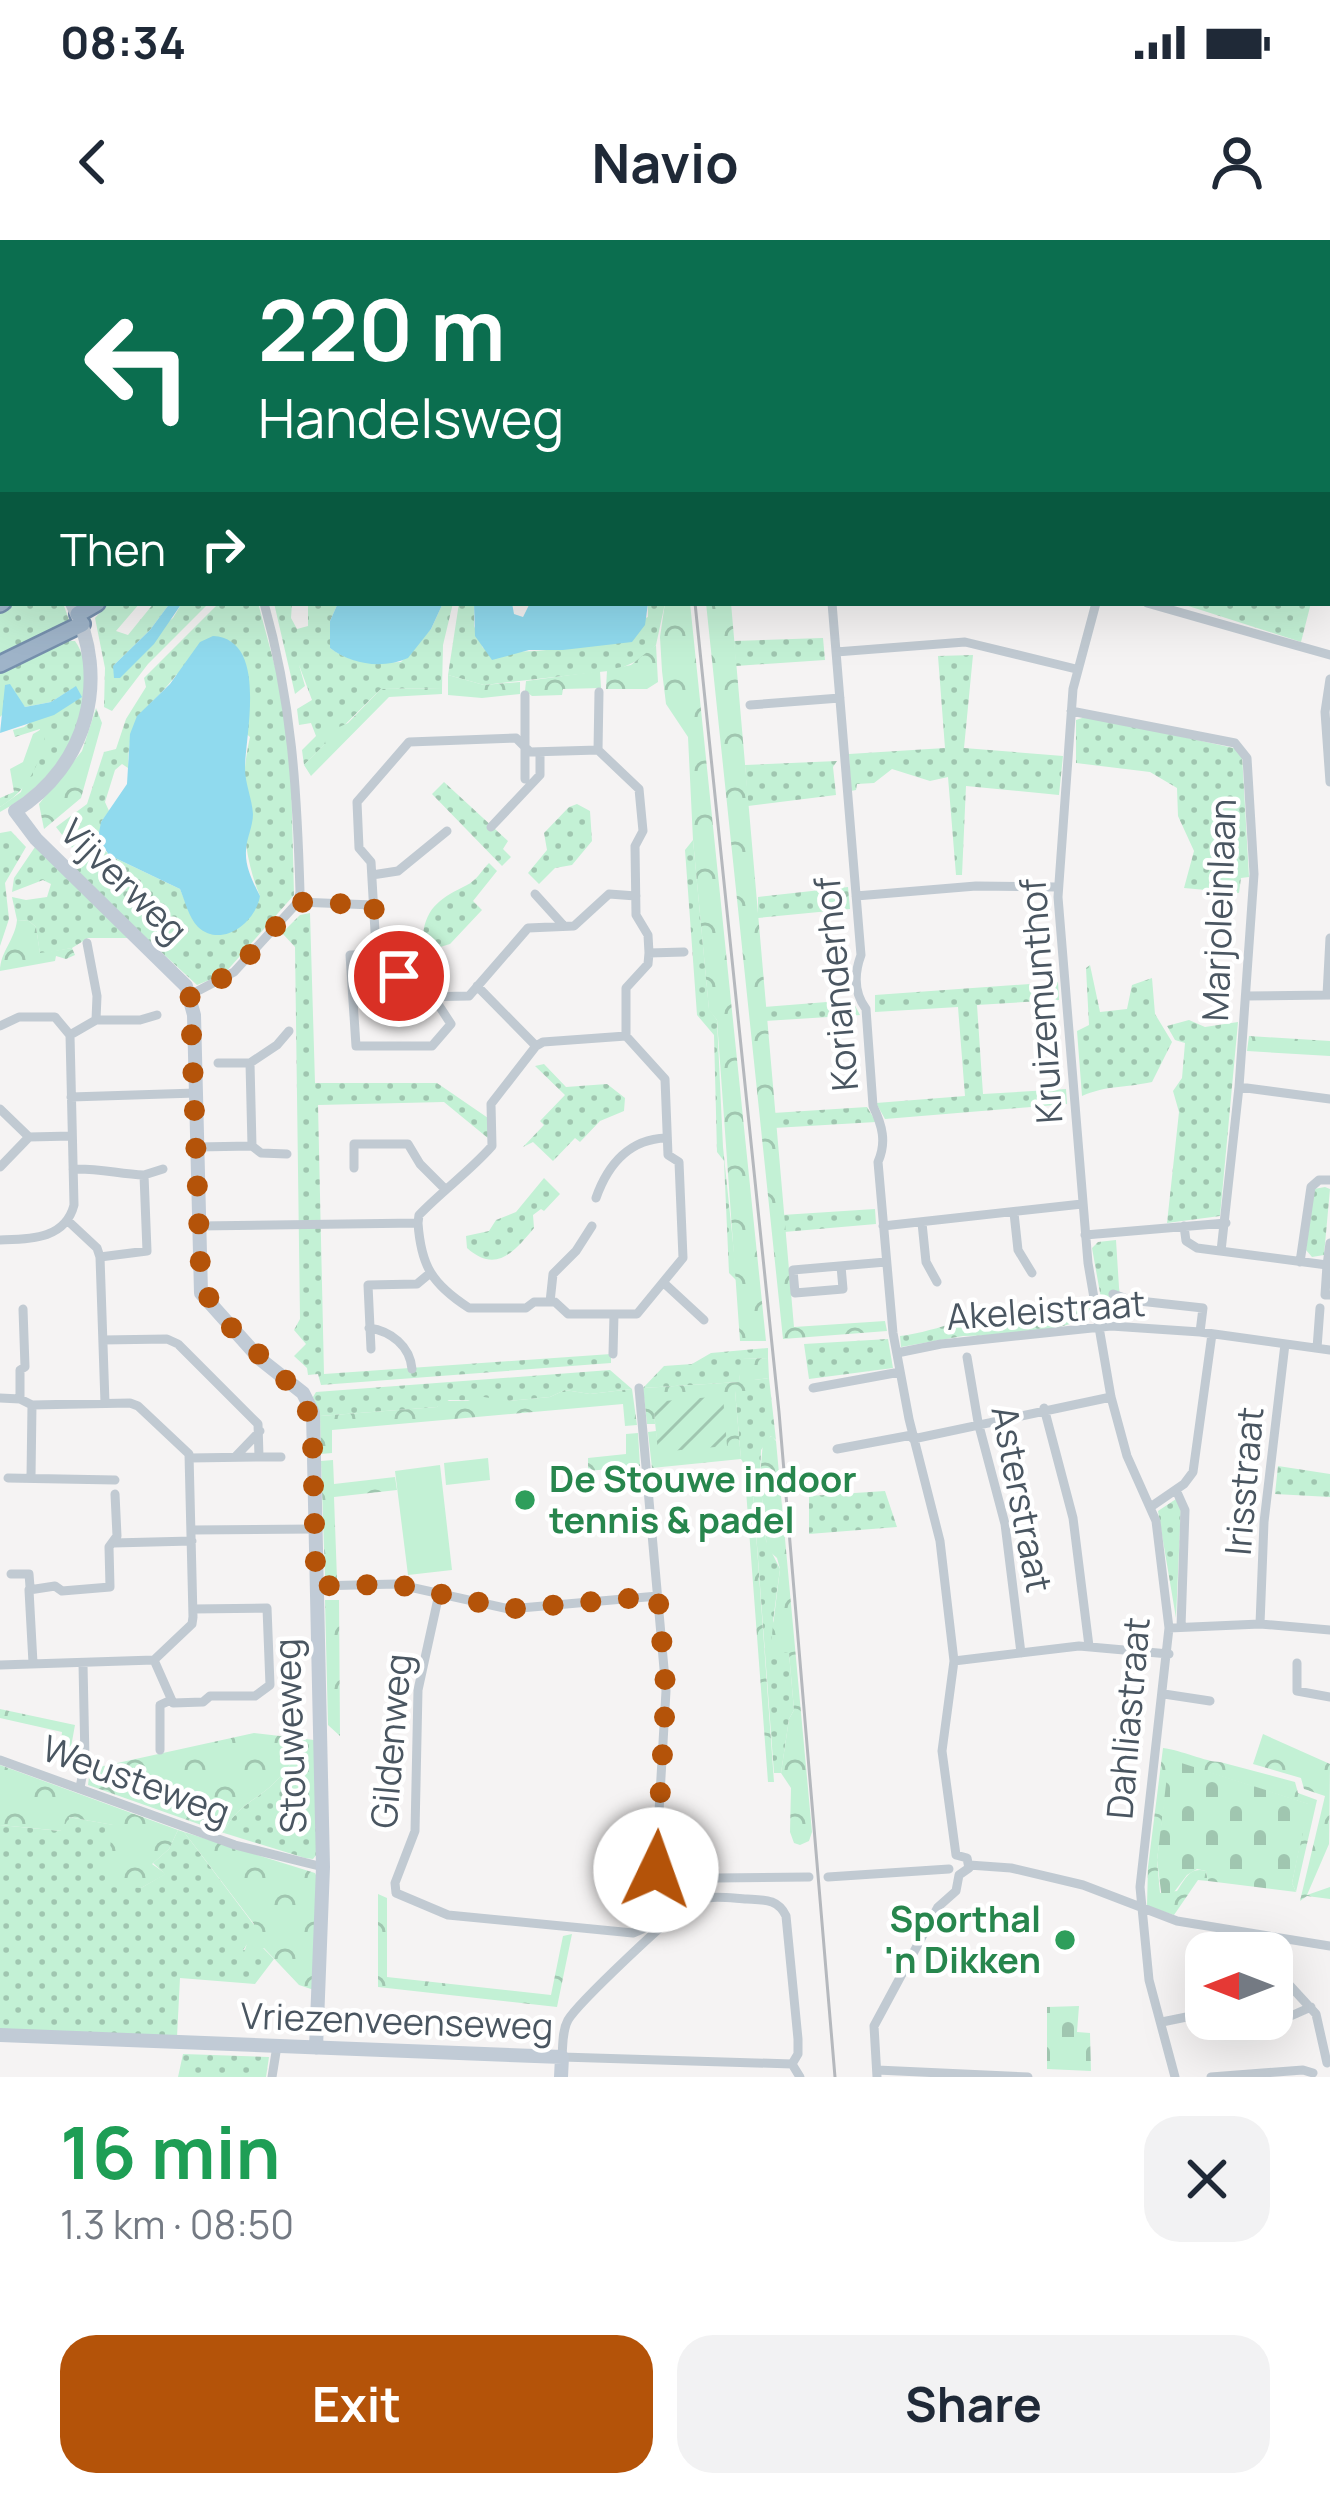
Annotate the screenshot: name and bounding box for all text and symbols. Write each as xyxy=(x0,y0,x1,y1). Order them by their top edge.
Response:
text: 08:34 xyxy=(60,11,186,73)
text: Navio xyxy=(591,125,739,199)
icon: back xyxy=(60,129,126,195)
icon: person xyxy=(1204,129,1270,195)
text: 220 m xyxy=(258,271,506,386)
icon: left xyxy=(60,288,216,444)
text: Handelsweg xyxy=(258,380,564,454)
icon: right xyxy=(190,516,256,582)
text: Then xyxy=(60,518,166,580)
street label: Marjoleinlaan xyxy=(1190,798,1247,1022)
street label: Vijverweg xyxy=(50,808,199,954)
street label: Korianderhof xyxy=(802,875,869,1093)
street label: Kruizemunthof xyxy=(1007,877,1074,1125)
pin xyxy=(348,925,450,1027)
icon: arrive xyxy=(366,943,432,1009)
street label: Akeleistraat xyxy=(945,1278,1147,1341)
street label: Asterstraat xyxy=(980,1402,1065,1596)
street label: Irisstraat xyxy=(1213,1405,1274,1557)
place label: De Stouwe indoor tennis & padel xyxy=(549,1454,857,1544)
marker: De Stouwe indoor tennis & padel xyxy=(512,1487,538,1513)
street label: Dahliastraat xyxy=(1094,1615,1161,1821)
street label: Stouweweg xyxy=(262,1638,317,1834)
street label: Gildenweg xyxy=(358,1652,423,1830)
street label: Weusteweg xyxy=(36,1723,237,1836)
position arrow xyxy=(593,1807,719,1933)
place label: Sporthal 'n Dikken xyxy=(885,1894,1041,1984)
marker: Sporthal 'n Dikken xyxy=(1052,1927,1078,1953)
north arrow xyxy=(1185,1932,1293,2040)
map controls xyxy=(1185,1932,1293,2040)
street label: Vriezenveenseweg xyxy=(240,1991,554,2050)
text: 16 min xyxy=(60,2102,281,2201)
button: close xyxy=(1144,2116,1270,2242)
text: 1.3 km · 08:50 xyxy=(60,2197,294,2251)
button: Exit xyxy=(60,2335,653,2473)
button: Share xyxy=(677,2335,1270,2473)

